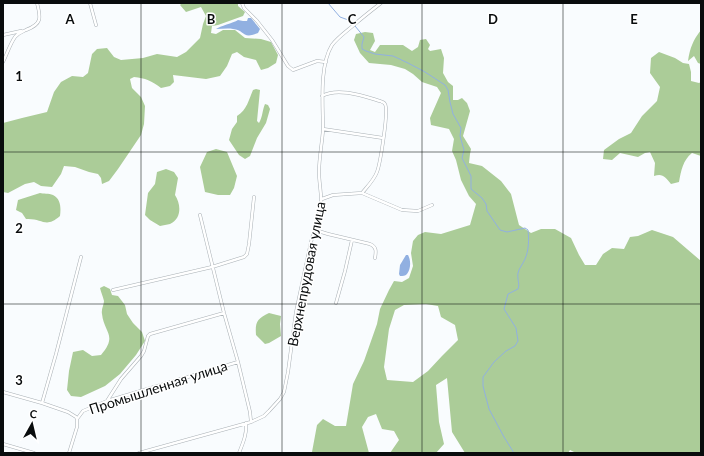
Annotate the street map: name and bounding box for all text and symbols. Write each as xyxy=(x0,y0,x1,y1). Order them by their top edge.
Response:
text: A xyxy=(64,11,75,27)
text: B xyxy=(207,11,216,27)
text: C xyxy=(348,11,357,27)
text: D xyxy=(488,11,498,27)
text: E xyxy=(630,11,638,27)
text: 1 xyxy=(15,68,23,84)
street label: Верхнепрудовая улица xyxy=(284,200,328,348)
text: 2 xyxy=(15,220,23,236)
street label: Промышленная улица xyxy=(87,357,229,417)
text: 3 xyxy=(15,372,23,388)
north arrow xyxy=(12,404,52,444)
text: С xyxy=(29,407,39,421)

